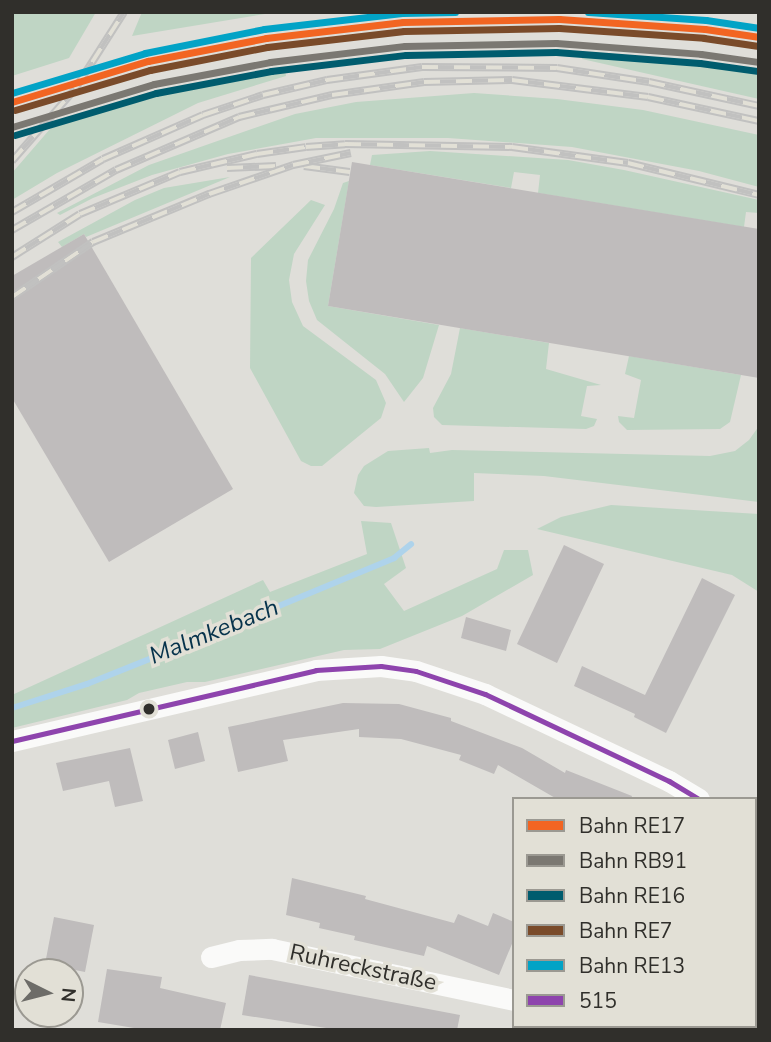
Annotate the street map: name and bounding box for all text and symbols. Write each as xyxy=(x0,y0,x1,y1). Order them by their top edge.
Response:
water label: Malmkebach xyxy=(145,593,283,671)
unlabelled marker xyxy=(142,702,156,716)
legend xyxy=(512,797,757,1028)
text: Bahn RE17 xyxy=(579,812,685,840)
text: Bahn RB91 xyxy=(579,847,687,875)
text: Bahn RE16 xyxy=(579,882,685,910)
text: Bahn RE7 xyxy=(579,917,672,945)
street label: Ruhreckstraße xyxy=(287,939,439,997)
text: Bahn RE13 xyxy=(579,952,685,980)
north arrow xyxy=(14,958,84,1028)
text: N xyxy=(54,987,82,1003)
text: 515 xyxy=(579,987,617,1015)

